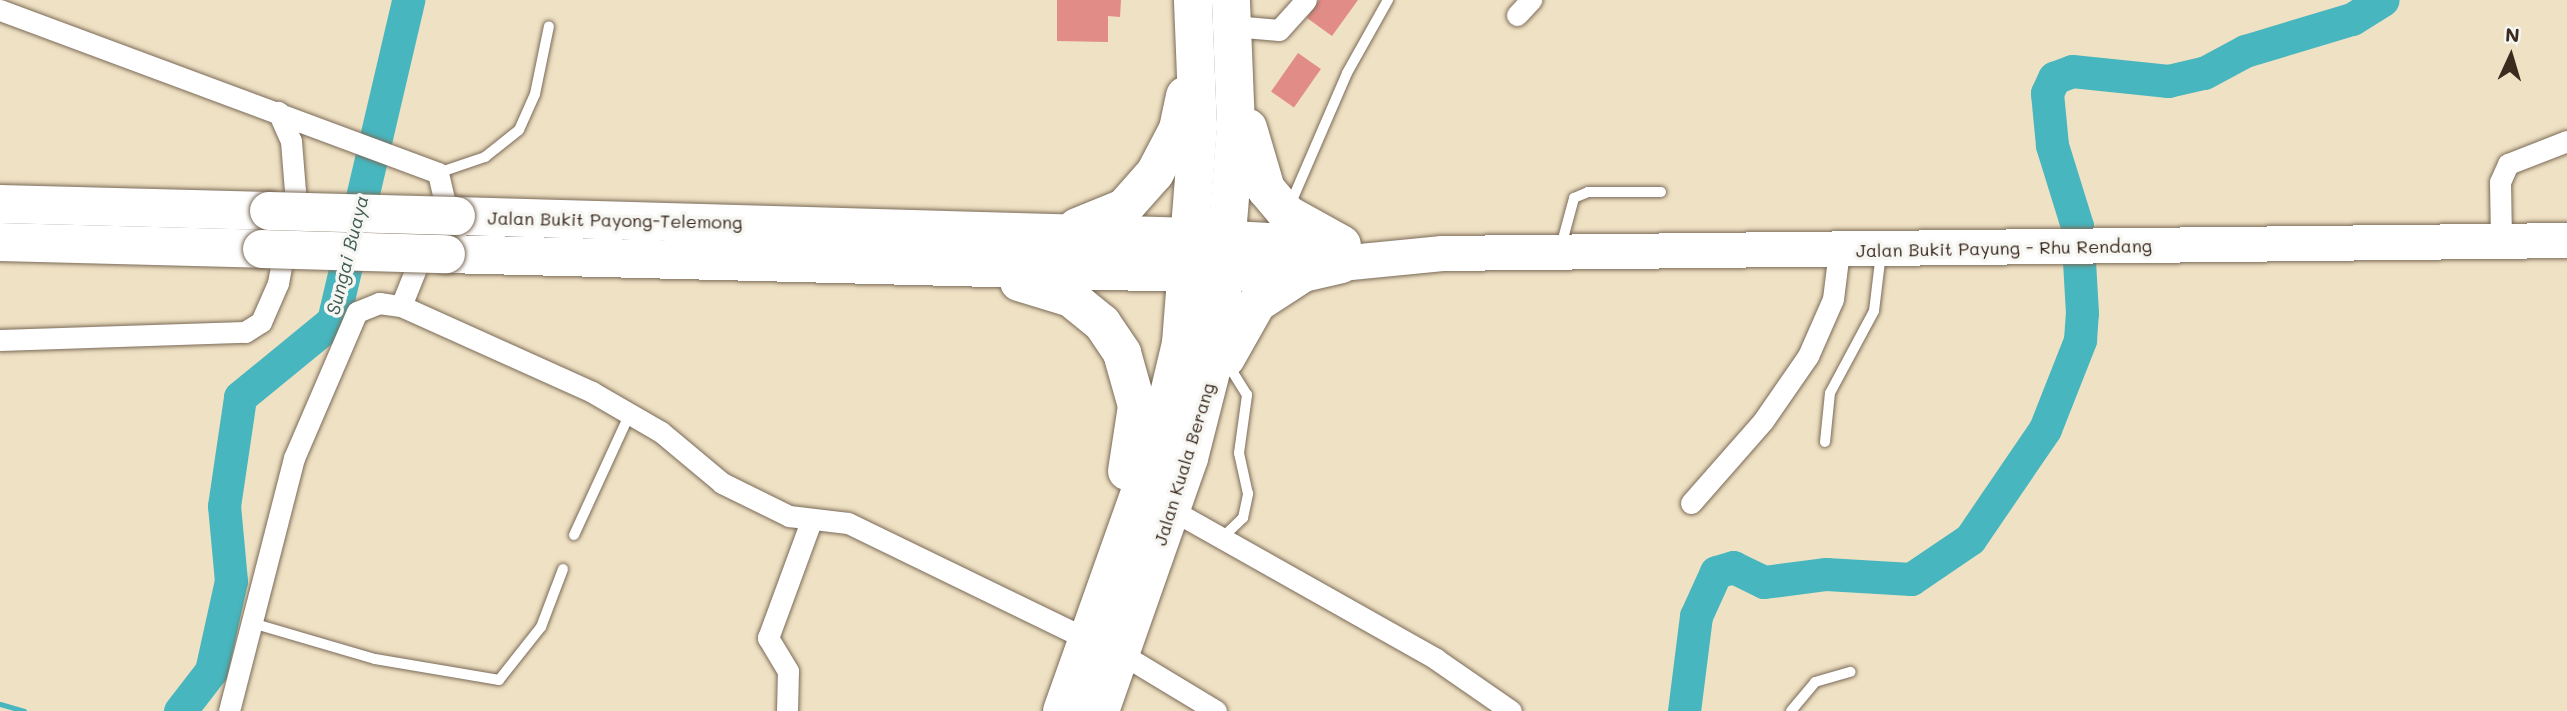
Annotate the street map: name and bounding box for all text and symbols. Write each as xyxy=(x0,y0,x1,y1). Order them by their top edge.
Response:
north arrow xyxy=(2476,21,2546,91)
text: N xyxy=(2504,22,2521,48)
water label: Sungai Buaya xyxy=(321,193,373,317)
street label: Jalan Bukit Payong-Telemong xyxy=(487,207,743,233)
street label: Jalan Bukit Payung - Rhu Rendang xyxy=(1856,235,2152,261)
street label: Jalan Kuala Berang xyxy=(1149,380,1219,548)

